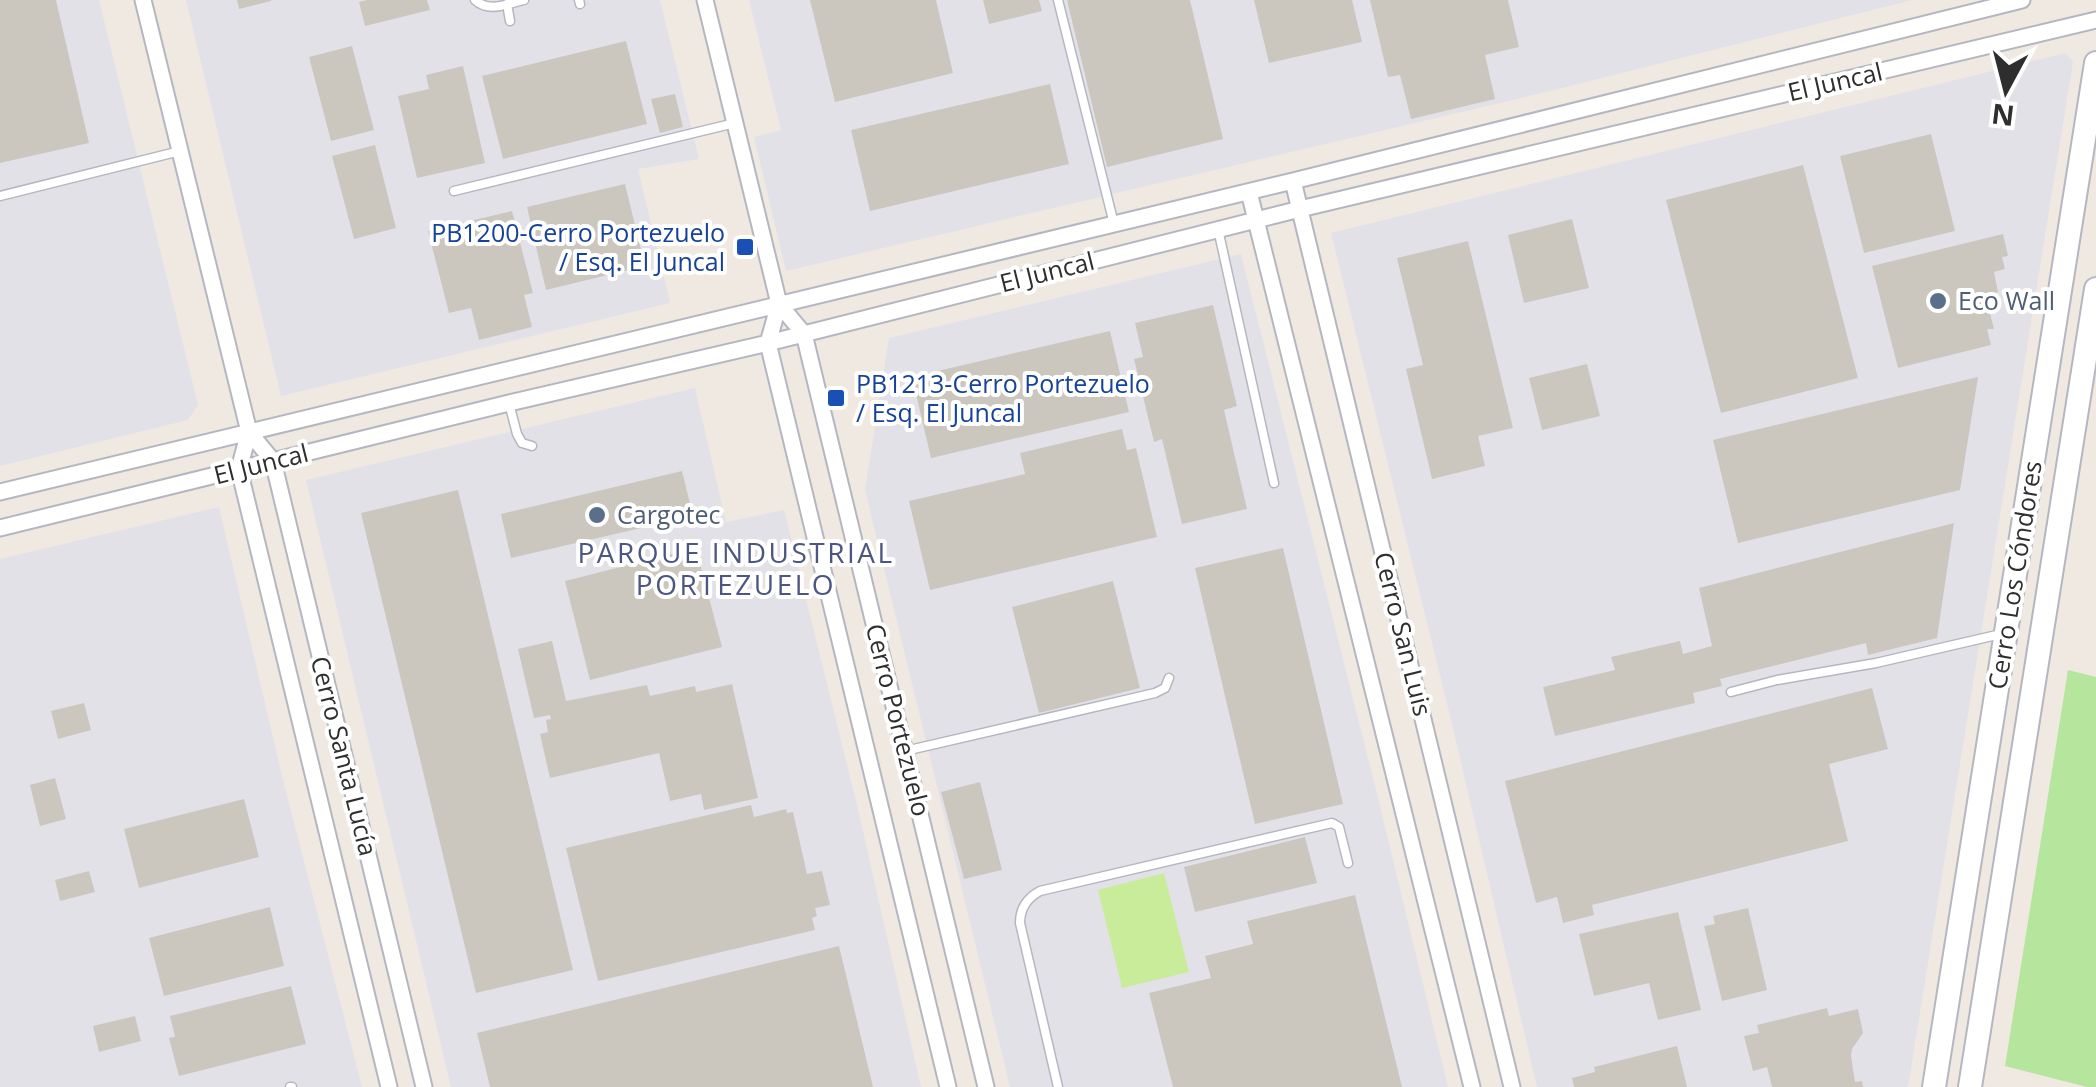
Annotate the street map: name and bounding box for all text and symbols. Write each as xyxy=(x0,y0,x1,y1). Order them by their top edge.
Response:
north arrow xyxy=(1956,40,2056,140)
street label: El Juncal xyxy=(1784,54,1885,108)
text: N xyxy=(1989,96,2016,136)
place label: PB1200-Cerro Portezuelo / Esq. El Juncal xyxy=(431,215,725,278)
marker: PB1200-Cerro Portezuelo / Esq. El Juncal xyxy=(734,236,756,258)
street label: El Juncal xyxy=(996,243,1098,299)
place label: Eco Wall xyxy=(1958,283,2055,317)
marker: Eco Wall xyxy=(1927,290,1949,312)
place label: PB1213-Cerro Portezuelo / Esq. El Juncal xyxy=(856,366,1150,429)
marker: PB1213-Cerro Portezuelo / Esq. El Juncal xyxy=(825,387,847,409)
street label: El Juncal xyxy=(210,435,312,491)
street label: Cerro Los Cóndores xyxy=(1979,458,2049,692)
place label: Cargotec xyxy=(617,497,720,531)
marker: Cargotec xyxy=(586,504,608,526)
district label: PARQUE INDUSTRIAL PORTEZUELO xyxy=(577,533,895,603)
street label: Cerro San Luis xyxy=(1367,548,1441,719)
street label: Cerro Portezuelo xyxy=(859,620,939,820)
street label: Cerro Santa Lucía xyxy=(304,652,386,859)

